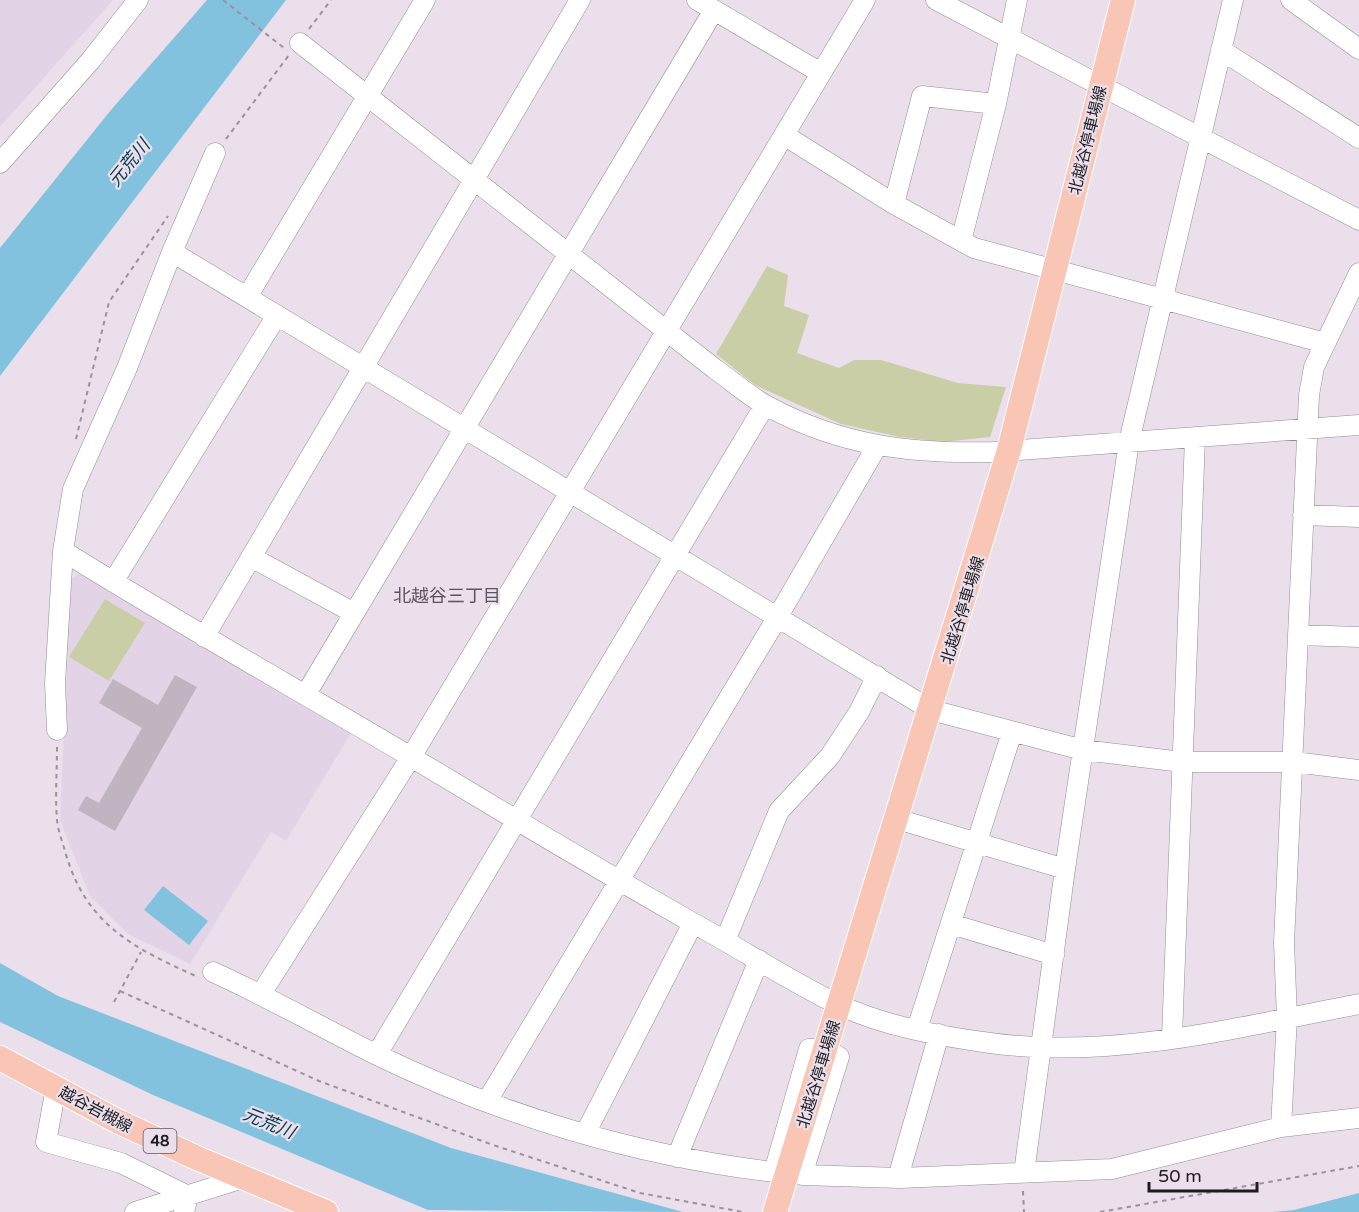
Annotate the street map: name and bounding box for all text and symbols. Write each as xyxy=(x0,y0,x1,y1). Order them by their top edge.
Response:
street label: 北越谷停車場線 xyxy=(1065,83,1111,197)
water label: 元荒川 xyxy=(103,134,156,191)
street label: 北越谷停車場線 xyxy=(937,554,989,667)
district label: 北越谷三丁目 xyxy=(393,585,501,607)
street label: 北越谷停車場線 xyxy=(793,1018,845,1131)
street label: 越谷岩槻線 xyxy=(56,1082,136,1137)
water label: 元荒川 xyxy=(240,1103,300,1144)
road number: 48 xyxy=(144,1129,176,1153)
scale bar xyxy=(1149,1155,1257,1193)
text: 50 m xyxy=(1158,1165,1202,1187)

